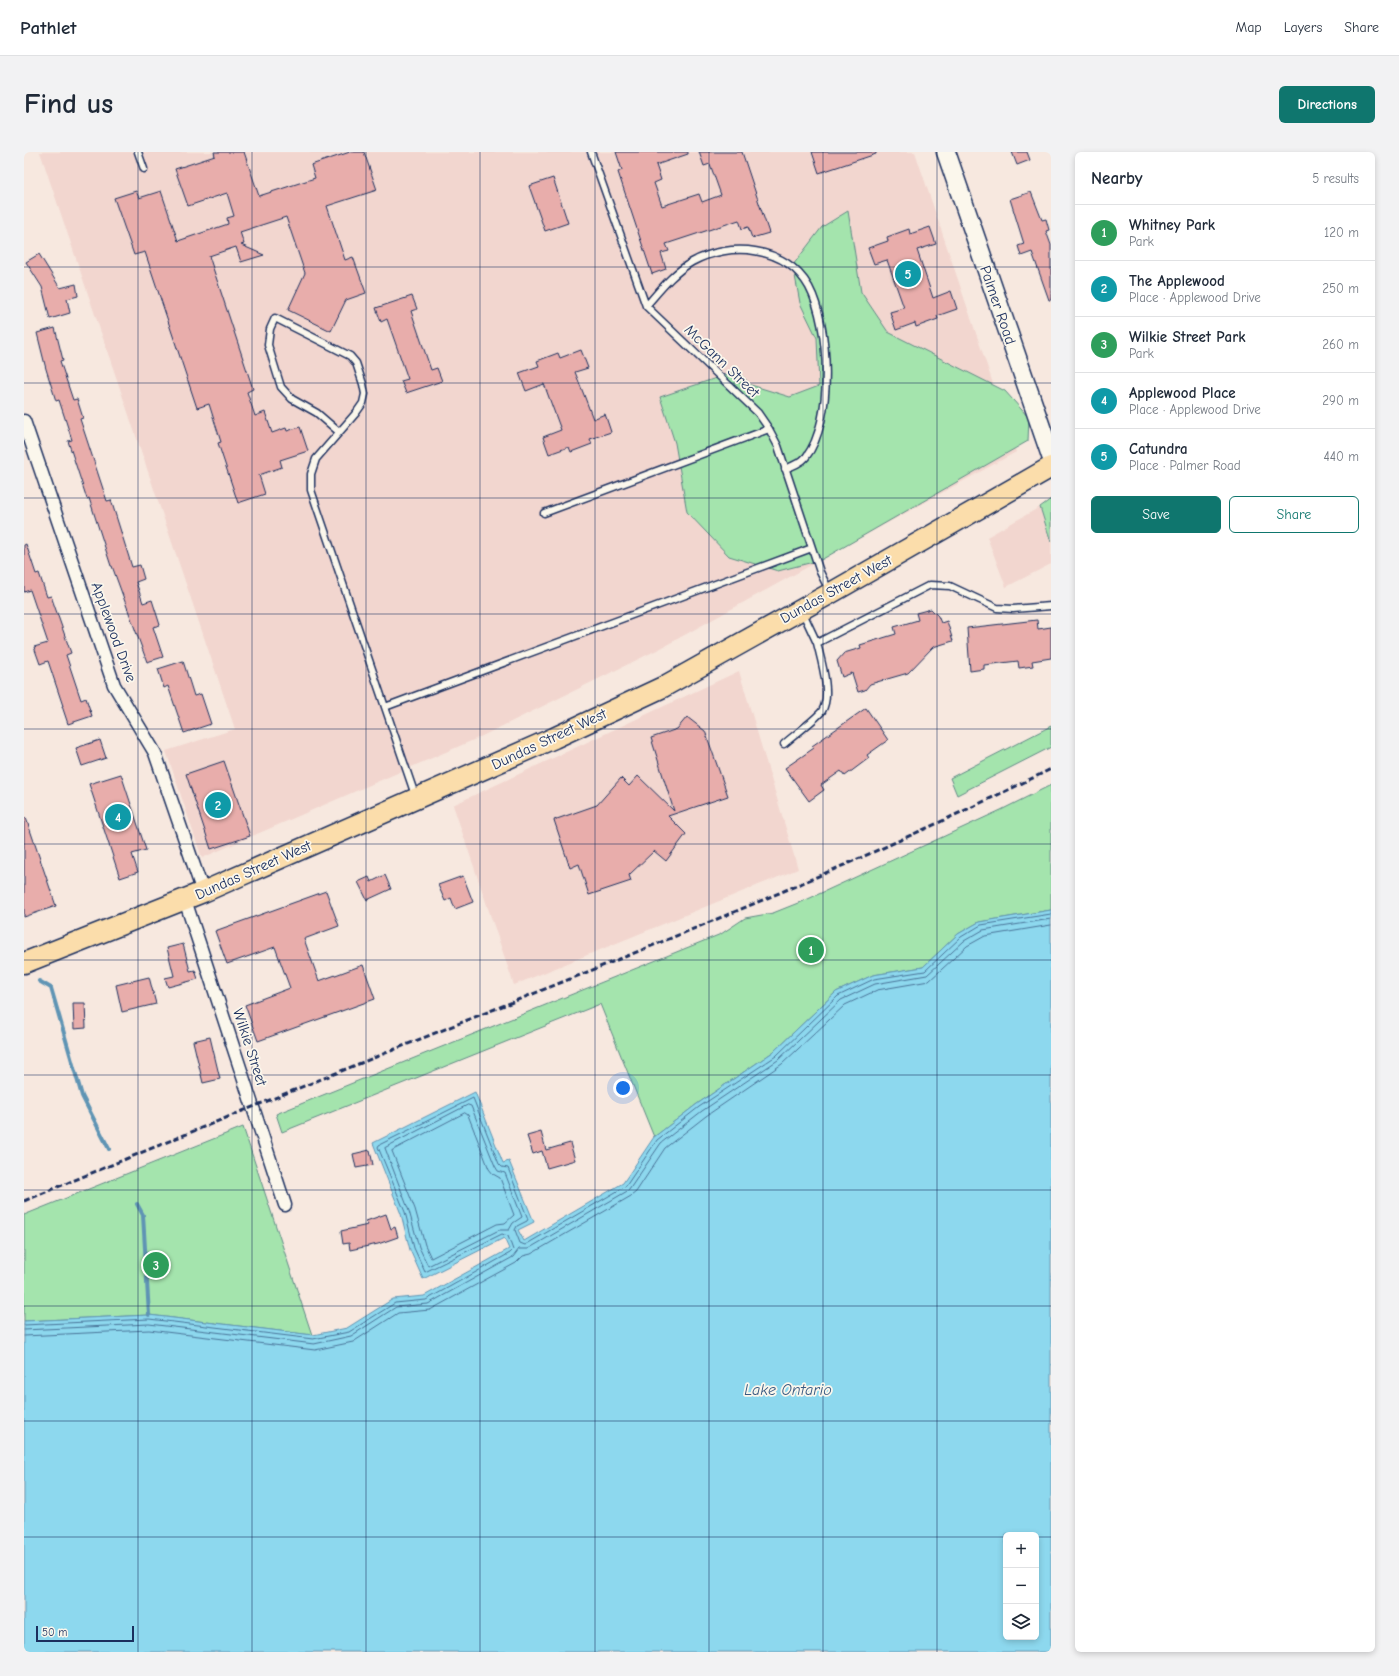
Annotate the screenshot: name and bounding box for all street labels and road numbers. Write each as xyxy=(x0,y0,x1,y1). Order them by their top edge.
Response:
street label: Palmer Road xyxy=(976,263,1020,347)
street label: McGann Street xyxy=(681,321,764,402)
street label: Dundas Street West xyxy=(777,550,896,627)
street label: Applewood Drive xyxy=(88,579,141,685)
street label: Dundas Street West xyxy=(489,704,610,774)
street label: Dundas Street West xyxy=(192,836,314,904)
street label: Wilkie Street xyxy=(229,1006,271,1089)

